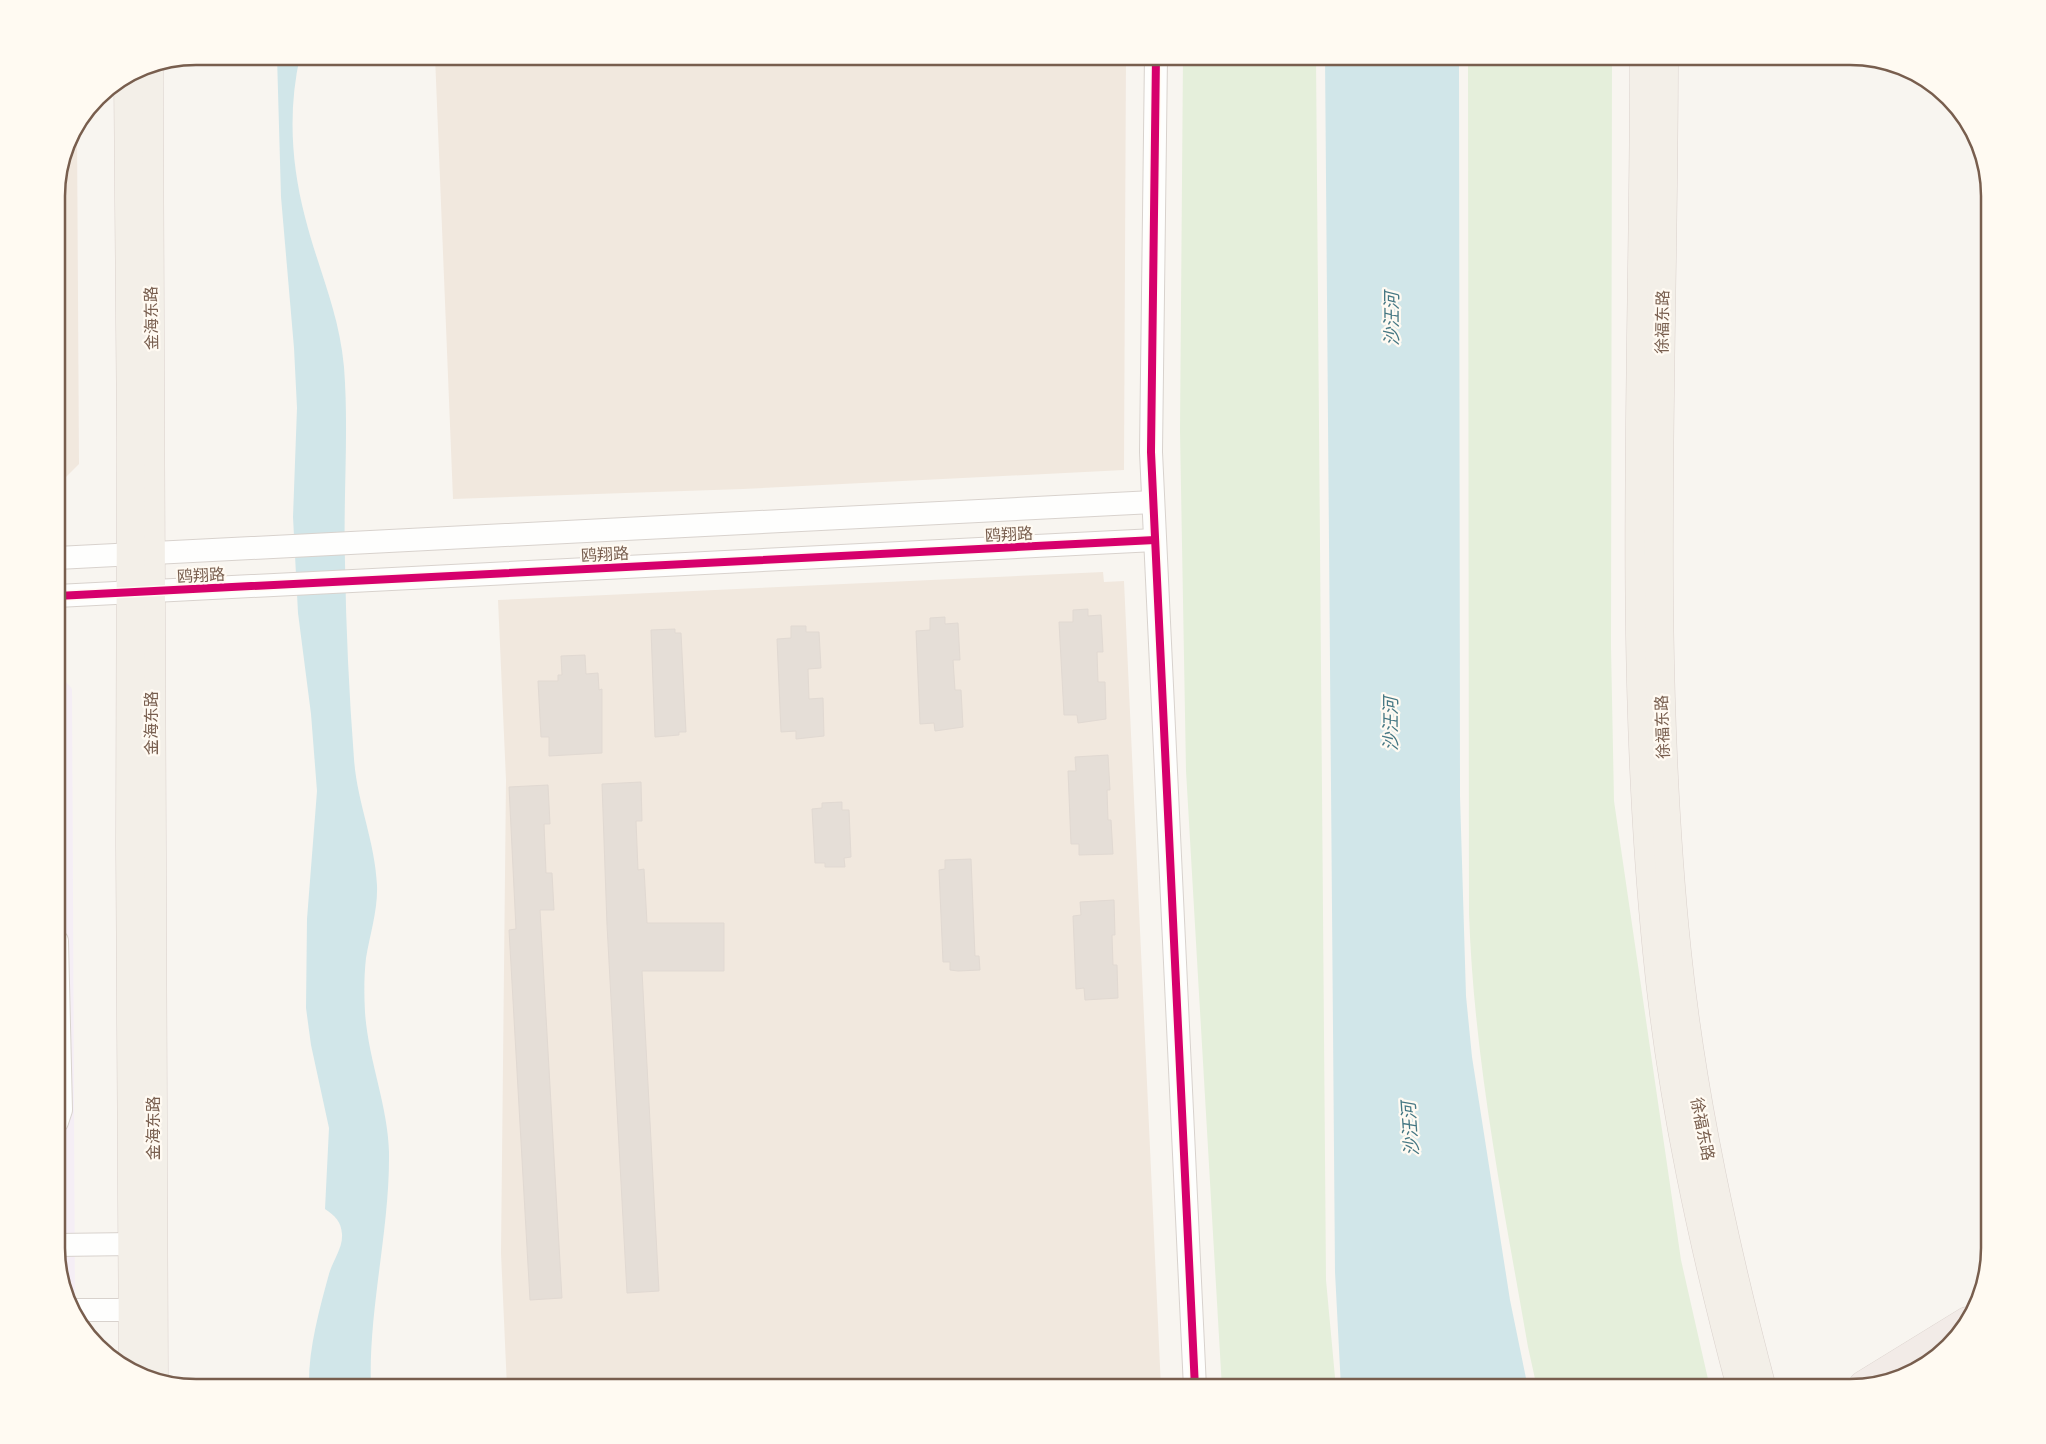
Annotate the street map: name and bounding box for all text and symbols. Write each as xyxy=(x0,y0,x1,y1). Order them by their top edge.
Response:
street label: 金海东路 xyxy=(140,286,162,350)
water label: 沙汪河 xyxy=(1380,289,1403,346)
street label: 徐福东路 xyxy=(1651,290,1673,354)
street label: 鸥翔路 xyxy=(985,523,1033,545)
street label: 鸥翔路 xyxy=(581,543,629,565)
street label: 鸥翔路 xyxy=(177,564,225,586)
street label: 金海东路 xyxy=(141,691,161,755)
water label: 沙汪河 xyxy=(1379,694,1402,751)
street label: 徐福东路 xyxy=(1651,695,1673,759)
street label: 金海东路 xyxy=(143,1096,163,1160)
street label: 徐福东路 xyxy=(1687,1096,1719,1162)
water label: 沙汪河 xyxy=(1396,1098,1423,1157)

